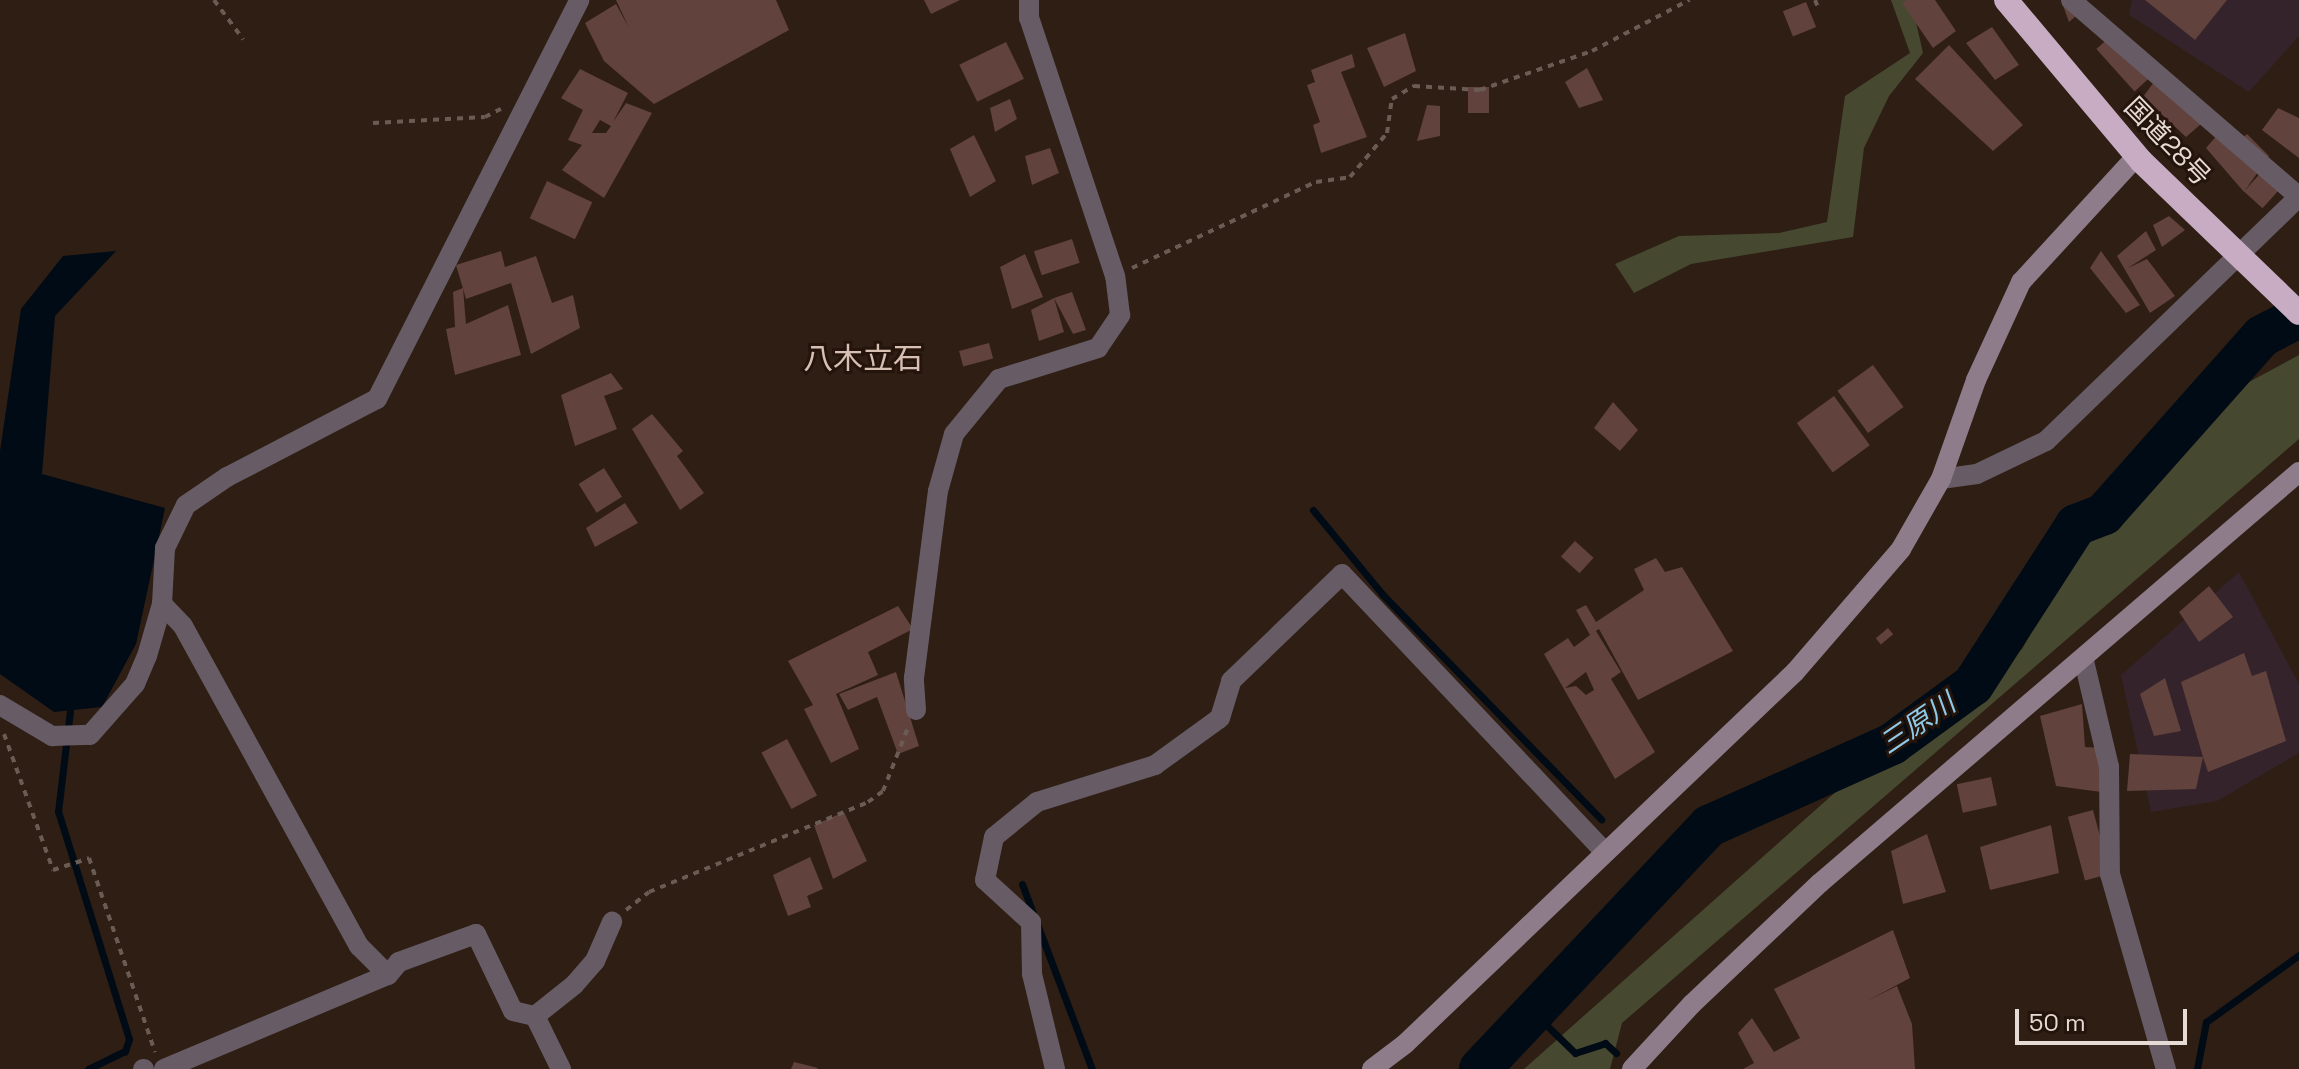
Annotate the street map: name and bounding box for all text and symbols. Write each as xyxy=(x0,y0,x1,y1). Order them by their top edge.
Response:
street label: 国道28号 xyxy=(2118,92,2216,192)
district label: 八木立石 xyxy=(803,341,923,377)
water label: 三原川 xyxy=(1873,686,1961,760)
scale bar xyxy=(2019,993,2191,1043)
text: 50 m xyxy=(2029,1007,2086,1038)

